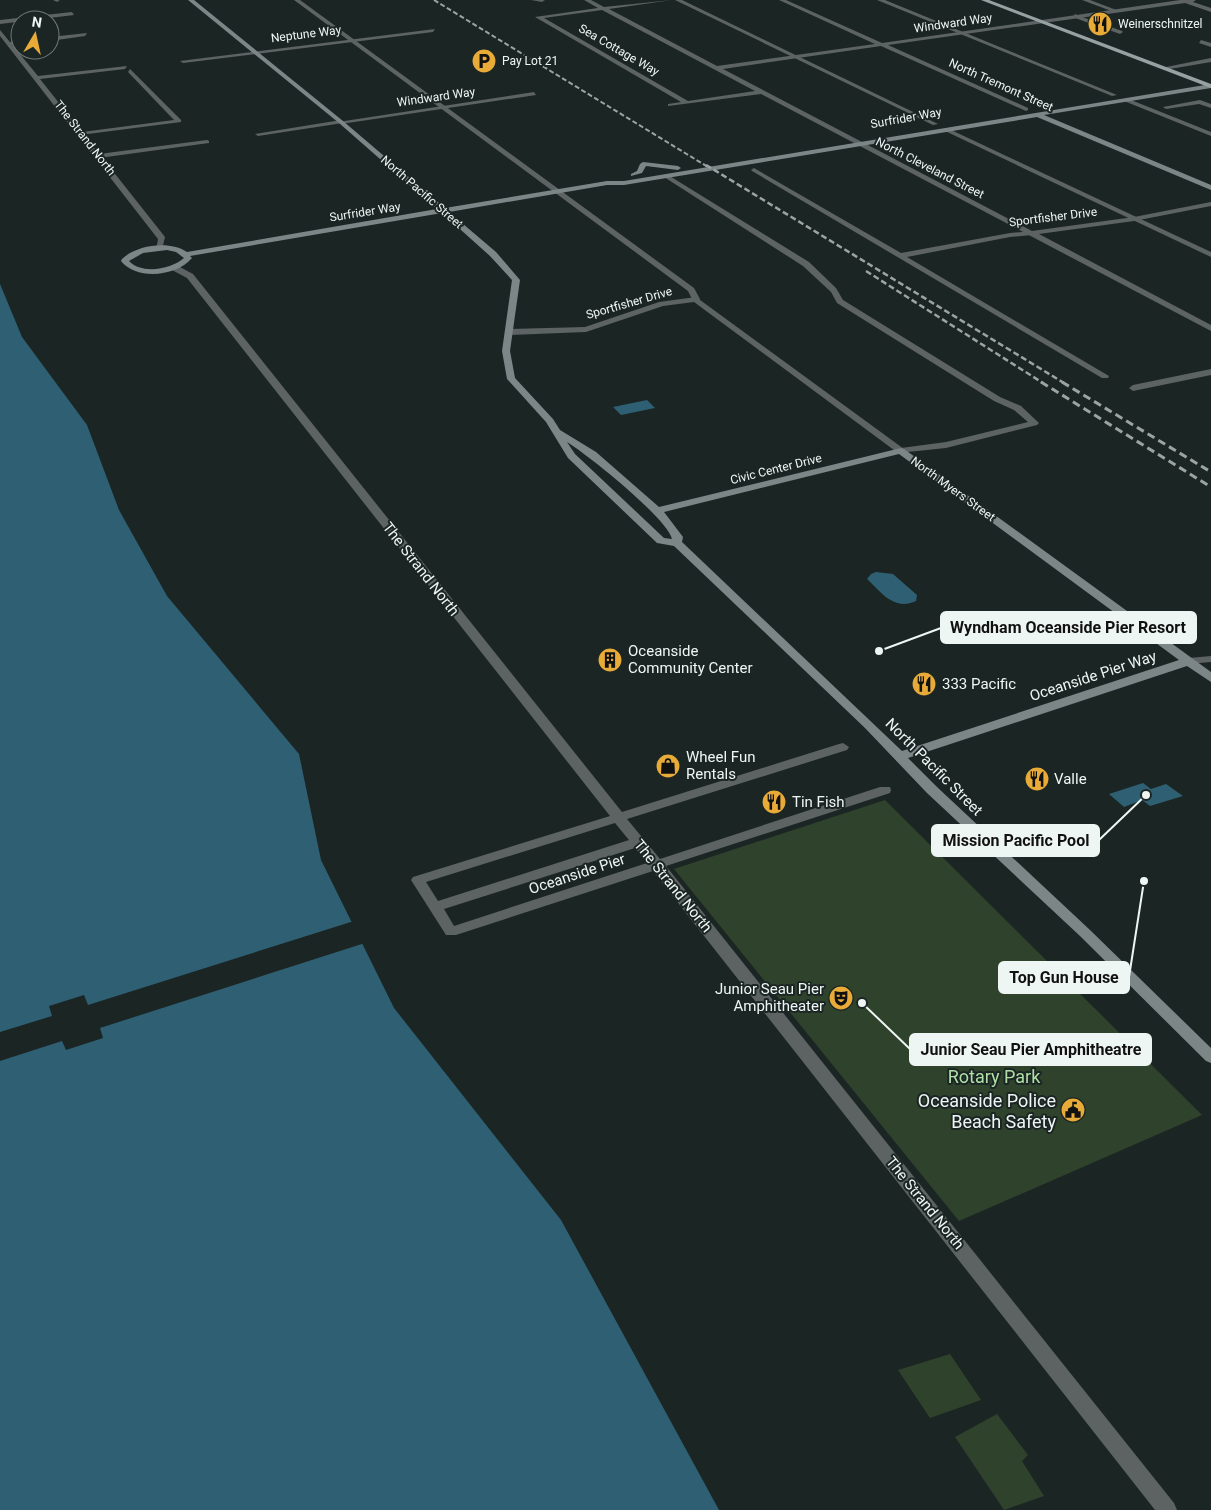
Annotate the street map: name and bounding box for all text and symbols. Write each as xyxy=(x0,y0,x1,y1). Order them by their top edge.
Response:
north arrow xyxy=(10,10,60,60)
street label: Windward Way xyxy=(913,11,993,35)
restaurant icon: Weinerschnitzel xyxy=(1087,11,1113,37)
text: N xyxy=(31,13,43,31)
place label: Weinerschnitzel xyxy=(1118,17,1203,31)
street label: Sea Cottage Way xyxy=(576,21,662,79)
street label: Neptune Way xyxy=(270,23,342,45)
parking icon: Pay Lot 21 xyxy=(471,48,497,74)
place label: Pay Lot 21 xyxy=(502,54,558,68)
street label: North Tremont Street xyxy=(947,56,1055,114)
street label: Windward Way xyxy=(396,85,476,109)
street label: The Strand North xyxy=(51,98,119,178)
street label: Surfrider Way xyxy=(869,105,943,131)
street label: North Cleveland Street xyxy=(873,135,987,201)
street label: North Pacific Street xyxy=(378,153,466,231)
street label: Surfrider Way xyxy=(328,199,402,225)
street label: Sportfisher Drive xyxy=(1008,205,1098,229)
street label: Sportfisher Drive xyxy=(584,284,674,322)
street label: Civic Center Drive xyxy=(729,451,823,487)
street label: North Myers Street xyxy=(908,454,998,524)
street label: The Strand North xyxy=(379,519,463,619)
callout: Wyndham Oceanside Pier Resort xyxy=(941,612,1196,643)
text: Wyndham Oceanside Pier Resort xyxy=(950,618,1187,637)
place label: Oceanside Community Center xyxy=(628,642,753,677)
building icon: Oceanside Community Center xyxy=(597,647,623,673)
street label: Oceanside Pier Way xyxy=(1027,647,1159,705)
restaurant icon: 333 Pacific xyxy=(911,671,937,697)
place label: 333 Pacific xyxy=(942,675,1016,693)
street label: North Pacific Street xyxy=(882,715,986,819)
place label: Wheel Fun Rentals xyxy=(686,748,756,783)
shop icon: Wheel Fun Rentals xyxy=(655,753,681,779)
restaurant icon: Valle xyxy=(1024,766,1050,792)
place label: Valle xyxy=(1054,770,1087,788)
restaurant icon: Tin Fish xyxy=(761,789,787,815)
place label: Tin Fish xyxy=(792,793,845,811)
callout: Mission Pacific Pool xyxy=(932,825,1099,856)
text: Mission Pacific Pool xyxy=(943,831,1089,850)
street label: The Strand North xyxy=(630,836,716,936)
street label: Oceanside Pier xyxy=(527,850,627,898)
callout: Top Gun House xyxy=(999,962,1129,993)
text: Top Gun House xyxy=(1009,968,1119,987)
place label: Junior Seau Pier Amphitheater xyxy=(715,980,824,1015)
theatre icon: Junior Seau Pier Amphitheater xyxy=(828,985,854,1011)
callout: Junior Seau Pier Amphitheatre xyxy=(910,1034,1151,1065)
text: Junior Seau Pier Amphitheatre xyxy=(921,1040,1142,1059)
park label: Rotary Park xyxy=(948,1066,1041,1087)
place label: Oceanside Police Beach Safety xyxy=(918,1090,1056,1132)
public building icon: Oceanside Police Beach Safety xyxy=(1060,1097,1086,1123)
street label: The Strand North xyxy=(882,1153,968,1253)

